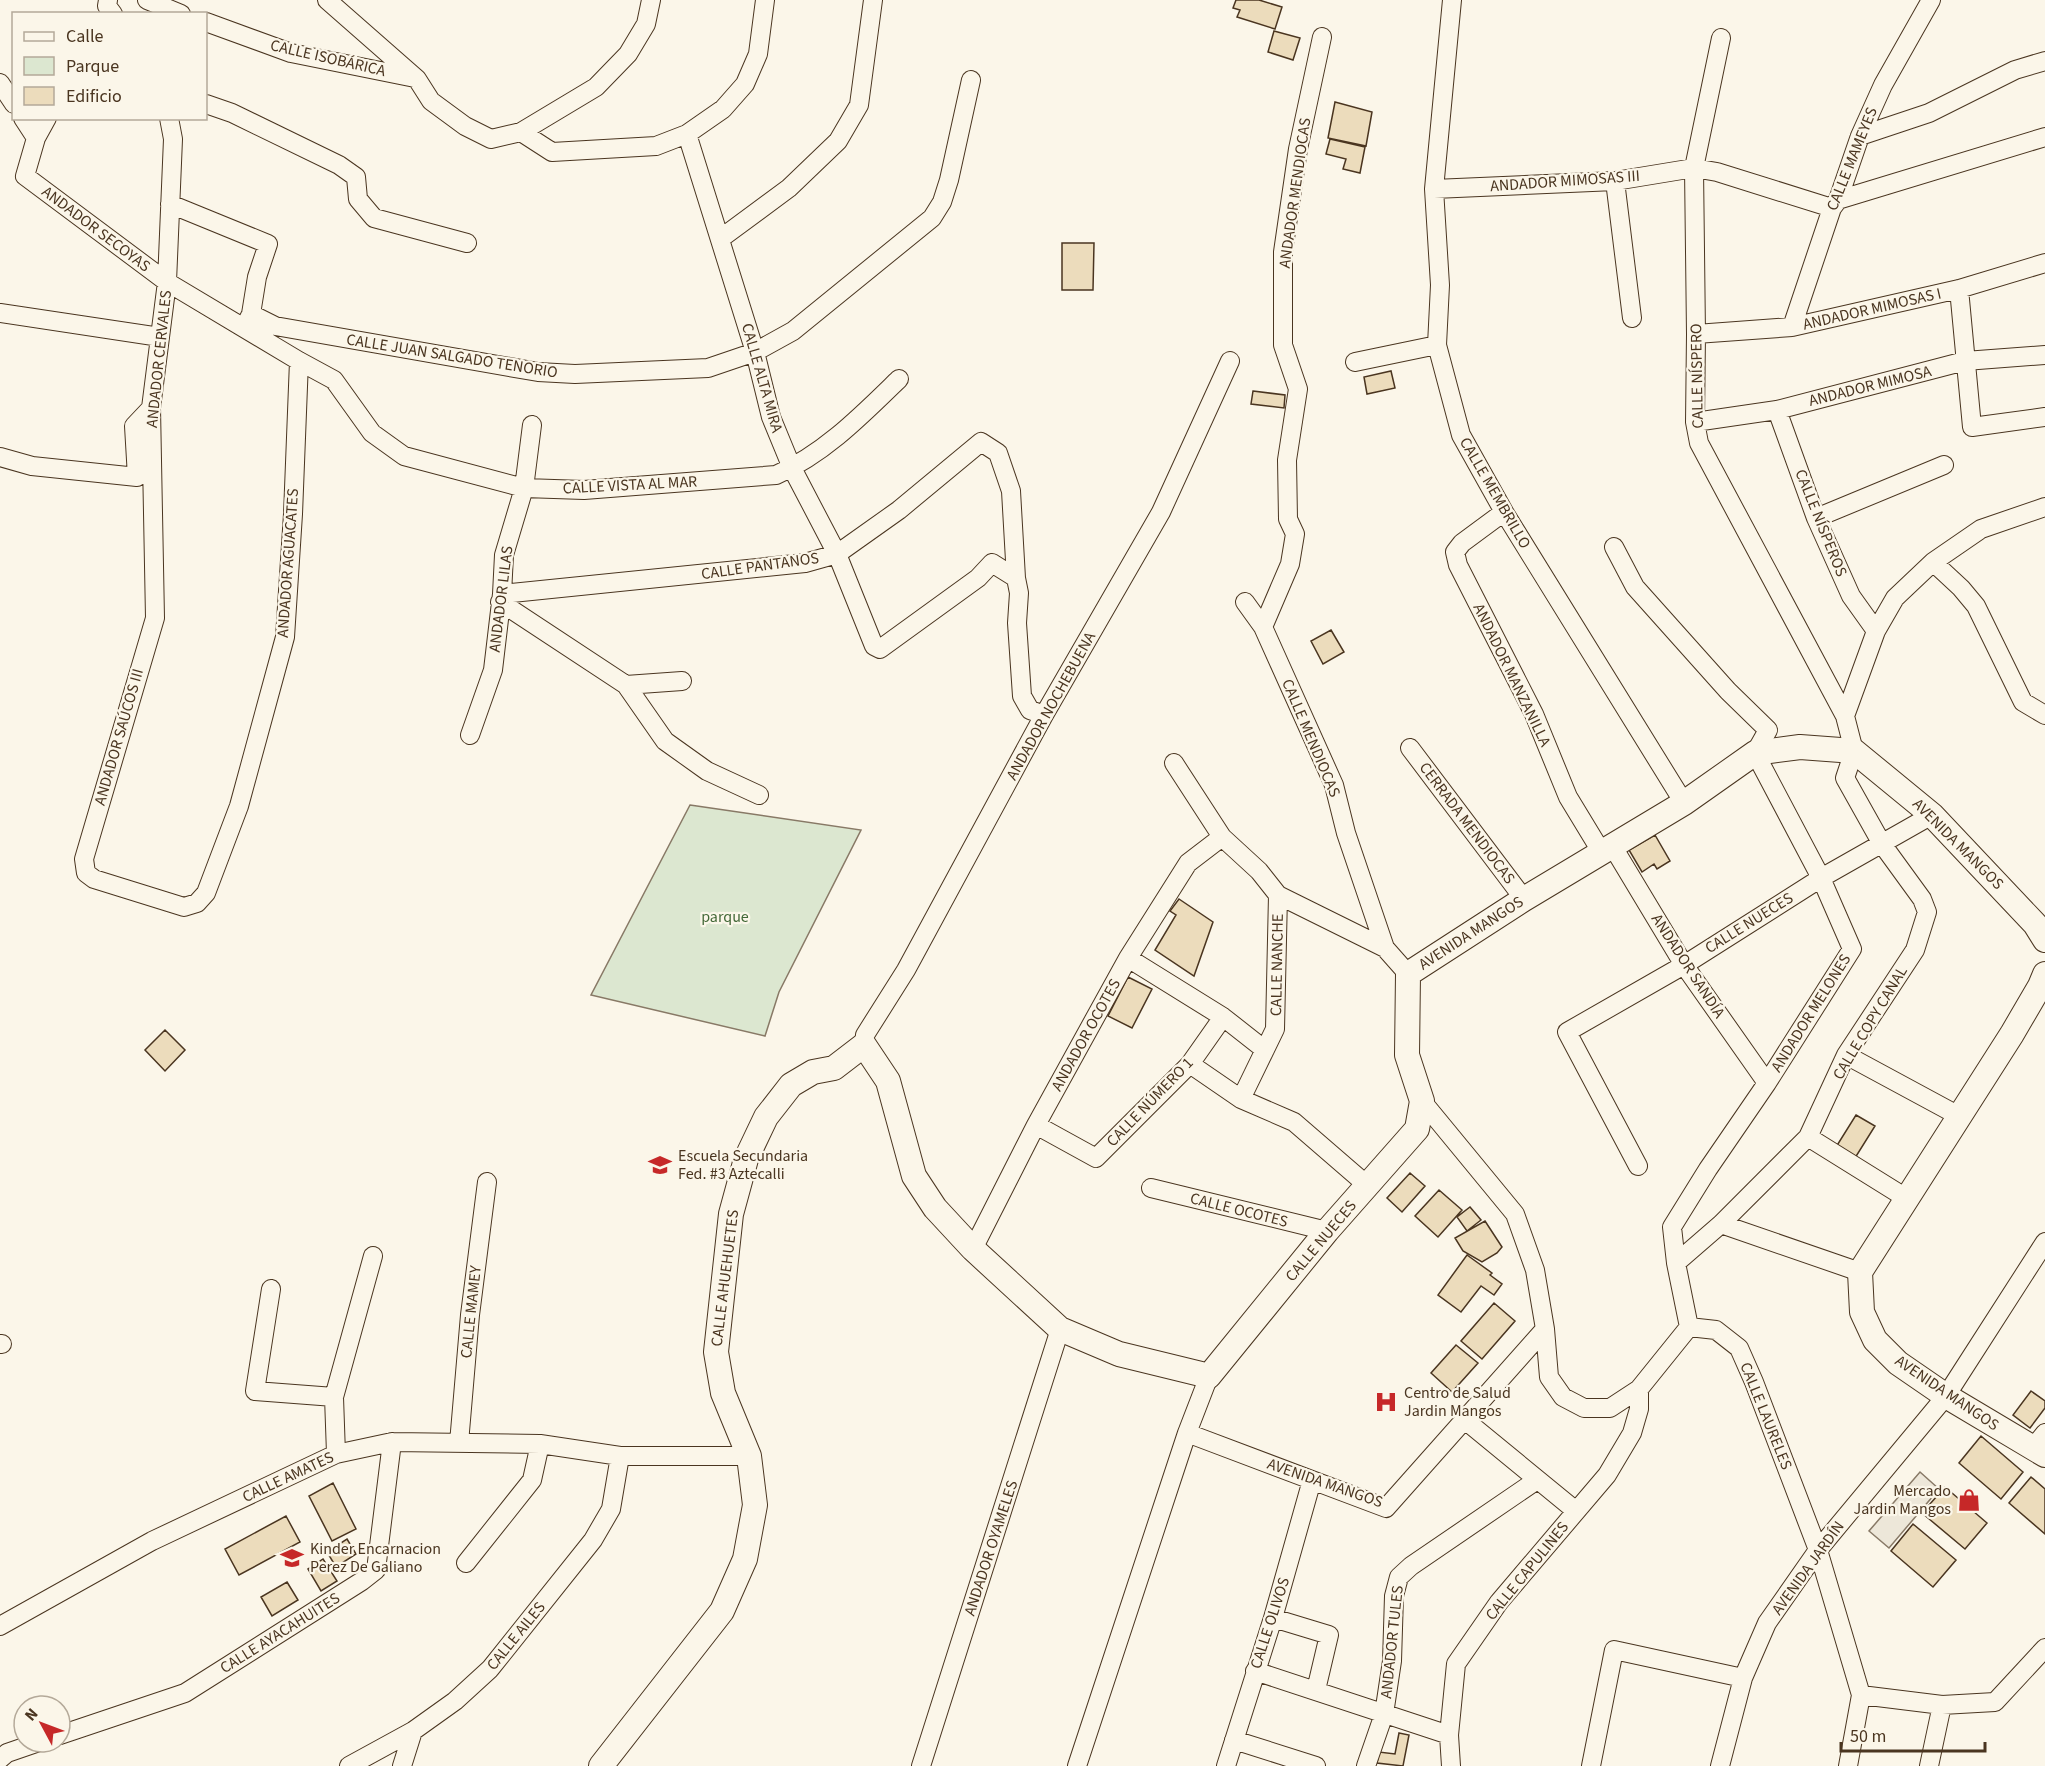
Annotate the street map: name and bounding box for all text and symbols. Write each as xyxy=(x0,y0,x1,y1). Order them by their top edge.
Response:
legend xyxy=(12,12,207,120)
text: Calle xyxy=(66,24,104,49)
street label: CALLE ISOBÁRICA xyxy=(268,34,388,82)
text: Parque xyxy=(66,54,119,79)
text: Edificio xyxy=(66,84,122,109)
street label: CALLE MAMEYES xyxy=(1821,104,1883,214)
street label: ANDADOR MENDIOCAS xyxy=(1274,116,1316,270)
street label: ANDADOR MIMOSAS III xyxy=(1489,165,1641,197)
street label: ANDADOR SECOYAS xyxy=(37,181,155,277)
street label: ANDADOR MIMOSAS I xyxy=(1801,282,1943,336)
street label: ANDADOR CERVALES xyxy=(141,289,177,429)
street label: CALLE ALTA MIRA xyxy=(736,321,788,436)
street label: CALLE NÍSPERO xyxy=(1685,323,1709,429)
street label: CALLE JUAN SALGADO TENORIO xyxy=(345,328,559,384)
street label: ANDADOR MIMOSA xyxy=(1806,360,1934,412)
street label: CALLE MEMBRILLO xyxy=(1454,433,1536,553)
street label: CALLE NÍSPEROS xyxy=(1789,466,1853,580)
street label: CALLE VISTA AL MAR xyxy=(562,470,698,500)
street label: ANDADOR AGUACATES xyxy=(272,488,304,638)
street label: ANDADOR LILAS xyxy=(484,544,518,654)
street label: CALLE PANTANOS xyxy=(700,547,820,585)
street label: ANDADOR MANZANILLA xyxy=(1468,600,1556,751)
street label: ANDADOR NOCHEBUENA xyxy=(1001,628,1101,784)
street label: ANDADOR SAÚCOS III xyxy=(89,666,149,808)
street label: CALLE MENDIOCAS xyxy=(1276,675,1346,801)
street label: CERRADA MENDIOCAS xyxy=(1414,758,1520,888)
street label: AVENIDA MANGOS xyxy=(1907,793,2009,895)
street label: CALLE NUECES xyxy=(1701,887,1797,959)
street label: AVENIDA MANGOS xyxy=(1414,891,1528,975)
park label: parque xyxy=(701,906,749,928)
street label: ANDADOR SANDÍA xyxy=(1646,909,1730,1023)
street label: CALLE NANCHE xyxy=(1265,914,1289,1016)
street label: ANDADOR MELONES xyxy=(1766,950,1856,1076)
street label: CALLE COPY CANAL xyxy=(1827,962,1913,1084)
street label: ANDADOR OCOTES xyxy=(1046,975,1126,1095)
street label: CALLE NÚMERO 1 xyxy=(1102,1052,1198,1152)
place label: Escuela Secundaria Fed. #3 Aztecalli xyxy=(678,1145,808,1185)
school or university icon: Escuela Secundaria Fed. #3 Aztecalli xyxy=(647,1152,673,1178)
street label: CALLE OCOTES xyxy=(1188,1187,1290,1233)
street label: CALLE NUECES xyxy=(1280,1196,1362,1286)
street label: CALLE AHUEHUETES xyxy=(706,1208,744,1348)
street label: CALLE MAMEY xyxy=(455,1264,487,1359)
street label: AVENIDA MANGOS xyxy=(1891,1350,2003,1436)
street label: CALLE LAURELES xyxy=(1734,1359,1798,1473)
place label: Centro de Salud Jardin Mangos xyxy=(1404,1382,1511,1422)
hospital icon: Centro de Salud Jardin Mangos xyxy=(1373,1389,1399,1415)
street label: CALLE AMATES xyxy=(239,1446,337,1508)
street label: AVENIDA MANGOS xyxy=(1264,1453,1386,1513)
street label: ANDADOR OYAMELES xyxy=(959,1477,1023,1619)
place label: Mercado Jardin Mangos xyxy=(1853,1480,1951,1520)
shop icon: Mercado Jardin Mangos xyxy=(1956,1487,1982,1513)
street label: CALLE CAPULINES xyxy=(1480,1517,1574,1625)
street label: AVENIDA JARDÍN xyxy=(1766,1517,1850,1619)
place label: Kinder Encarnacion Perez De Galiano xyxy=(310,1538,441,1578)
school or university icon: Kinder Encarnacion Perez De Galiano xyxy=(279,1545,305,1571)
street label: CALLE OLIVOS xyxy=(1245,1574,1295,1672)
street label: ANDADOR TULES xyxy=(1375,1584,1409,1700)
street label: CALLE AYACAHUITES xyxy=(216,1587,344,1679)
street label: CALLE AILES xyxy=(481,1597,551,1675)
north arrow xyxy=(12,1694,72,1754)
text: N xyxy=(20,1704,43,1726)
scale bar xyxy=(1841,1715,1985,1753)
text: 50 m xyxy=(1850,1724,1886,1749)

